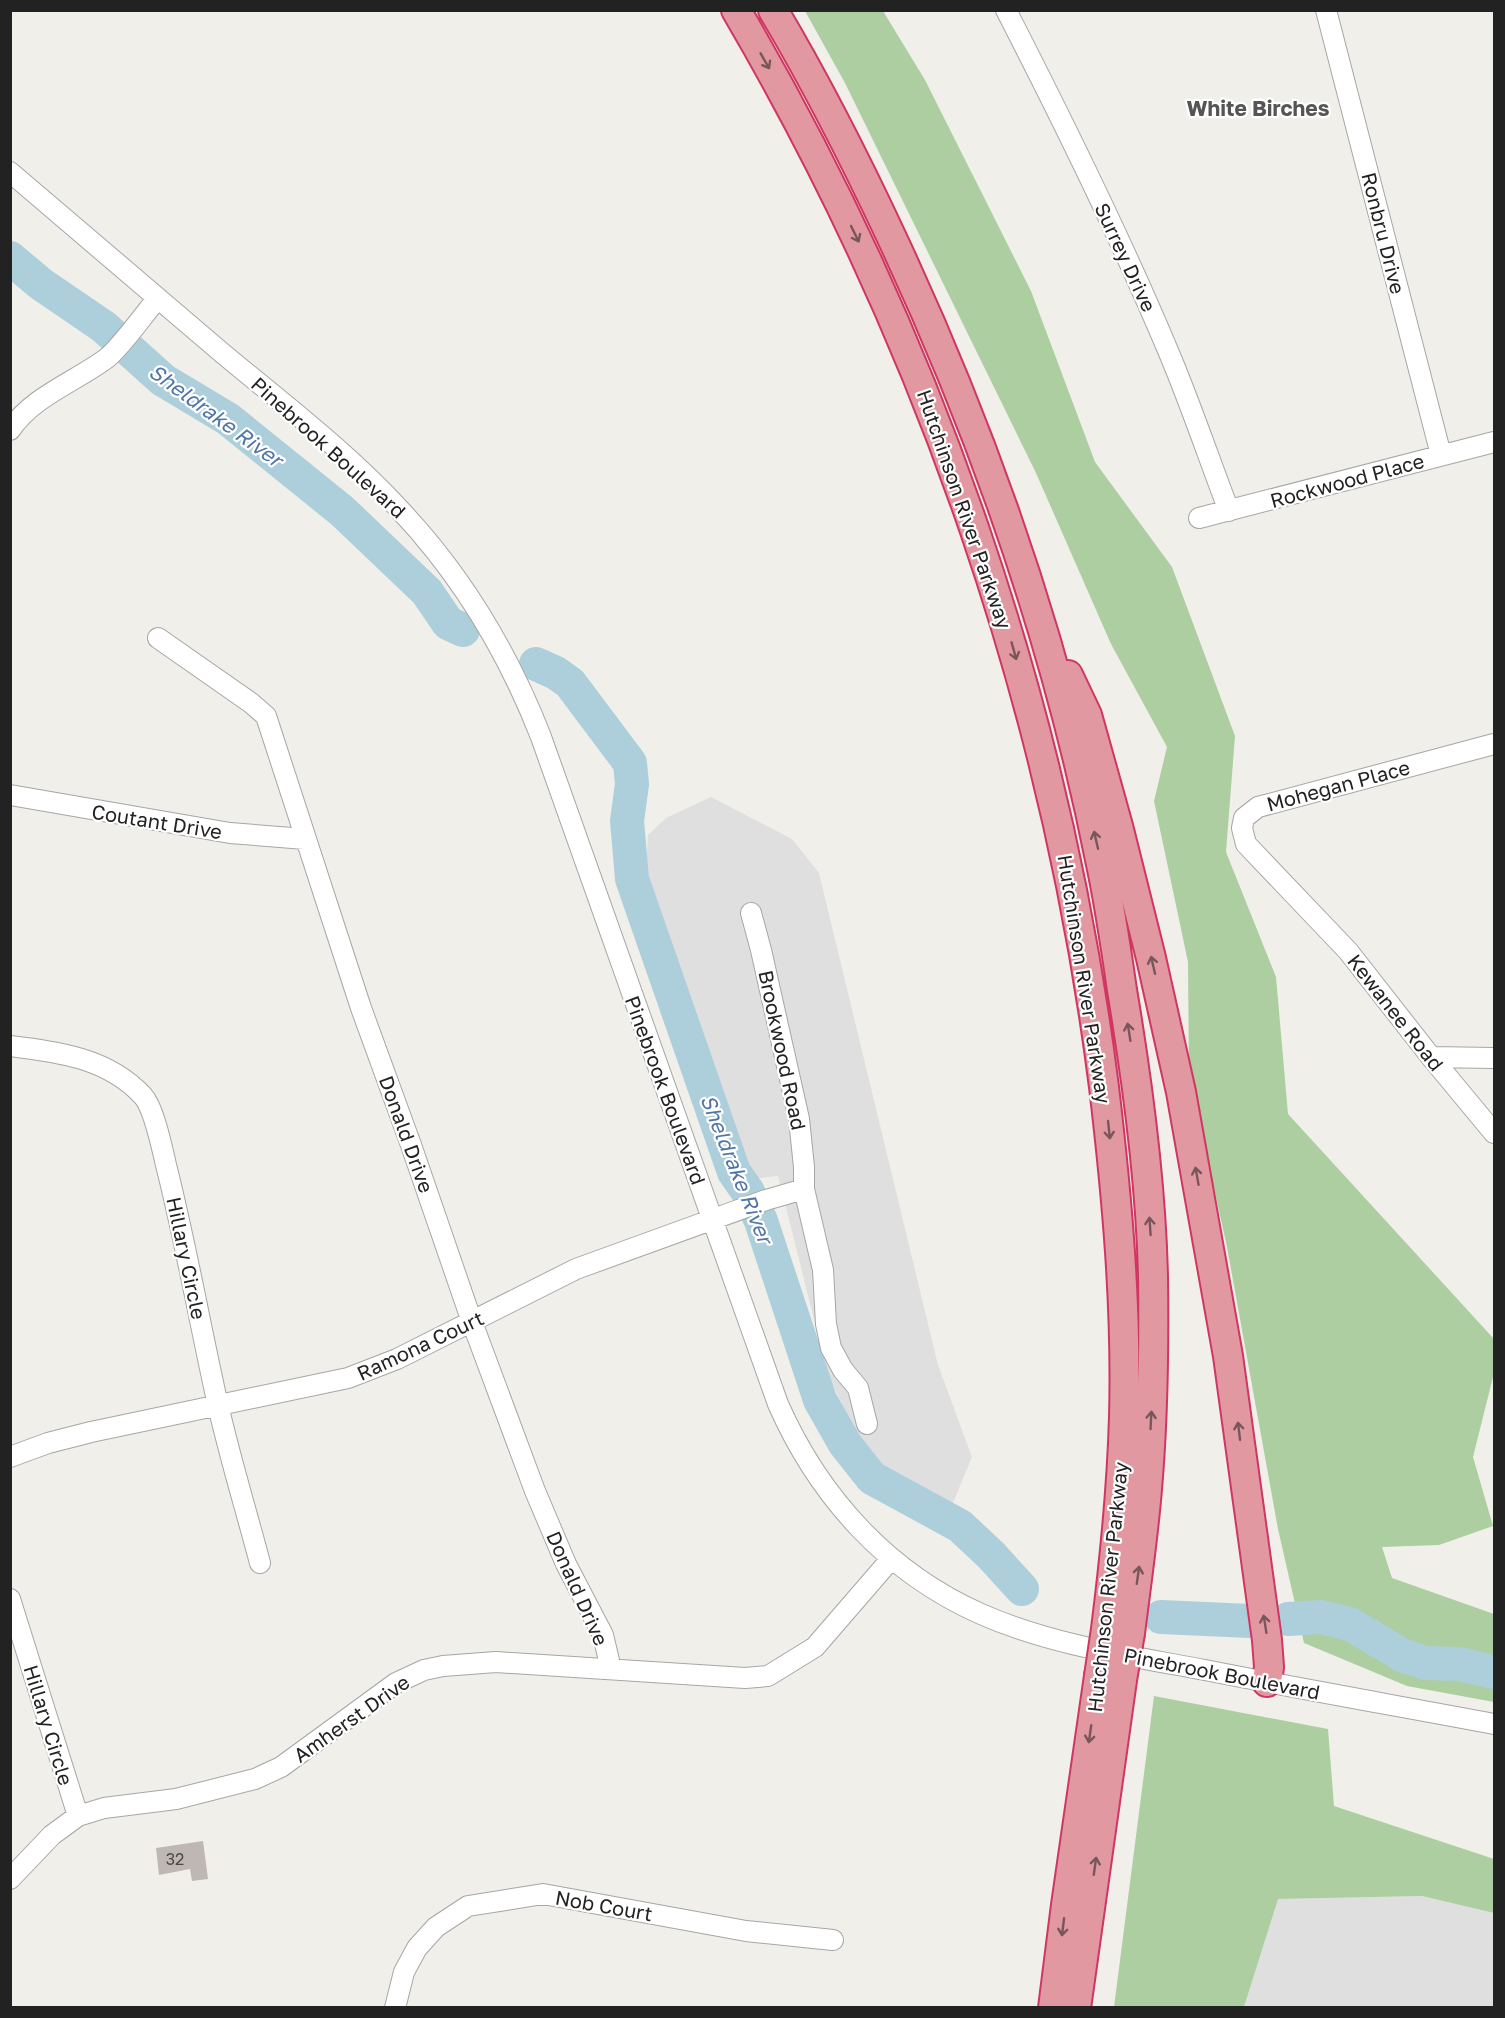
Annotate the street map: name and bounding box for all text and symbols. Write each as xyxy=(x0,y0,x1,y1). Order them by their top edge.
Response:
one-way arrow xyxy=(759,52,771,69)
district label: White Birches xyxy=(1187,95,1330,121)
street label: Ronbru Drive xyxy=(1357,170,1411,296)
street label: Surrey Drive xyxy=(1090,199,1162,315)
one-way arrow xyxy=(849,225,861,243)
water label: Sheldrake River xyxy=(144,358,290,474)
street label: Pinebrook Boulevard xyxy=(247,371,411,523)
street label: Hutchinson River Parkway xyxy=(913,386,1017,632)
street label: Rockwood Place xyxy=(1267,448,1427,512)
one-way arrow xyxy=(1009,641,1020,660)
street label: Mohegan Place xyxy=(1264,754,1412,816)
street label: Coutant Drive xyxy=(90,799,224,843)
one-way arrow xyxy=(1089,831,1101,850)
street label: Hutchinson River Parkway xyxy=(1053,853,1117,1105)
street label: Kewanee Road xyxy=(1343,949,1449,1075)
one-way arrow xyxy=(1146,956,1158,975)
street label: Brookwood Road xyxy=(754,968,812,1132)
street label: Pinebrook Boulevard xyxy=(621,992,711,1188)
one-way arrow xyxy=(1124,1022,1135,1042)
street label: Donald Drive xyxy=(375,1072,439,1196)
water label: Sheldrake River xyxy=(695,1091,780,1250)
one-way arrow xyxy=(1104,1120,1115,1140)
one-way arrow xyxy=(1191,1167,1202,1187)
street label: Hillary Circle xyxy=(162,1195,212,1321)
one-way arrow xyxy=(1144,1216,1155,1236)
street label: Ramona Court xyxy=(353,1305,487,1385)
one-way arrow xyxy=(1146,1411,1157,1431)
one-way arrow xyxy=(1233,1421,1244,1441)
street label: Hutchinson River Parkway xyxy=(1082,1461,1132,1713)
street label: Donald Drive xyxy=(542,1527,614,1649)
one-way arrow xyxy=(1132,1566,1143,1585)
one-way arrow xyxy=(1259,1615,1270,1635)
street label: Pinebrook Boulevard xyxy=(1122,1642,1322,1704)
street label: Hillary Circle xyxy=(19,1662,79,1788)
street label: Amherst Drive xyxy=(288,1669,414,1767)
one-way arrow xyxy=(1085,1723,1096,1743)
house number: 32 xyxy=(166,1849,184,1869)
one-way arrow xyxy=(1090,1857,1101,1877)
street label: Nob Court xyxy=(553,1885,655,1925)
one-way arrow xyxy=(1057,1916,1068,1936)

